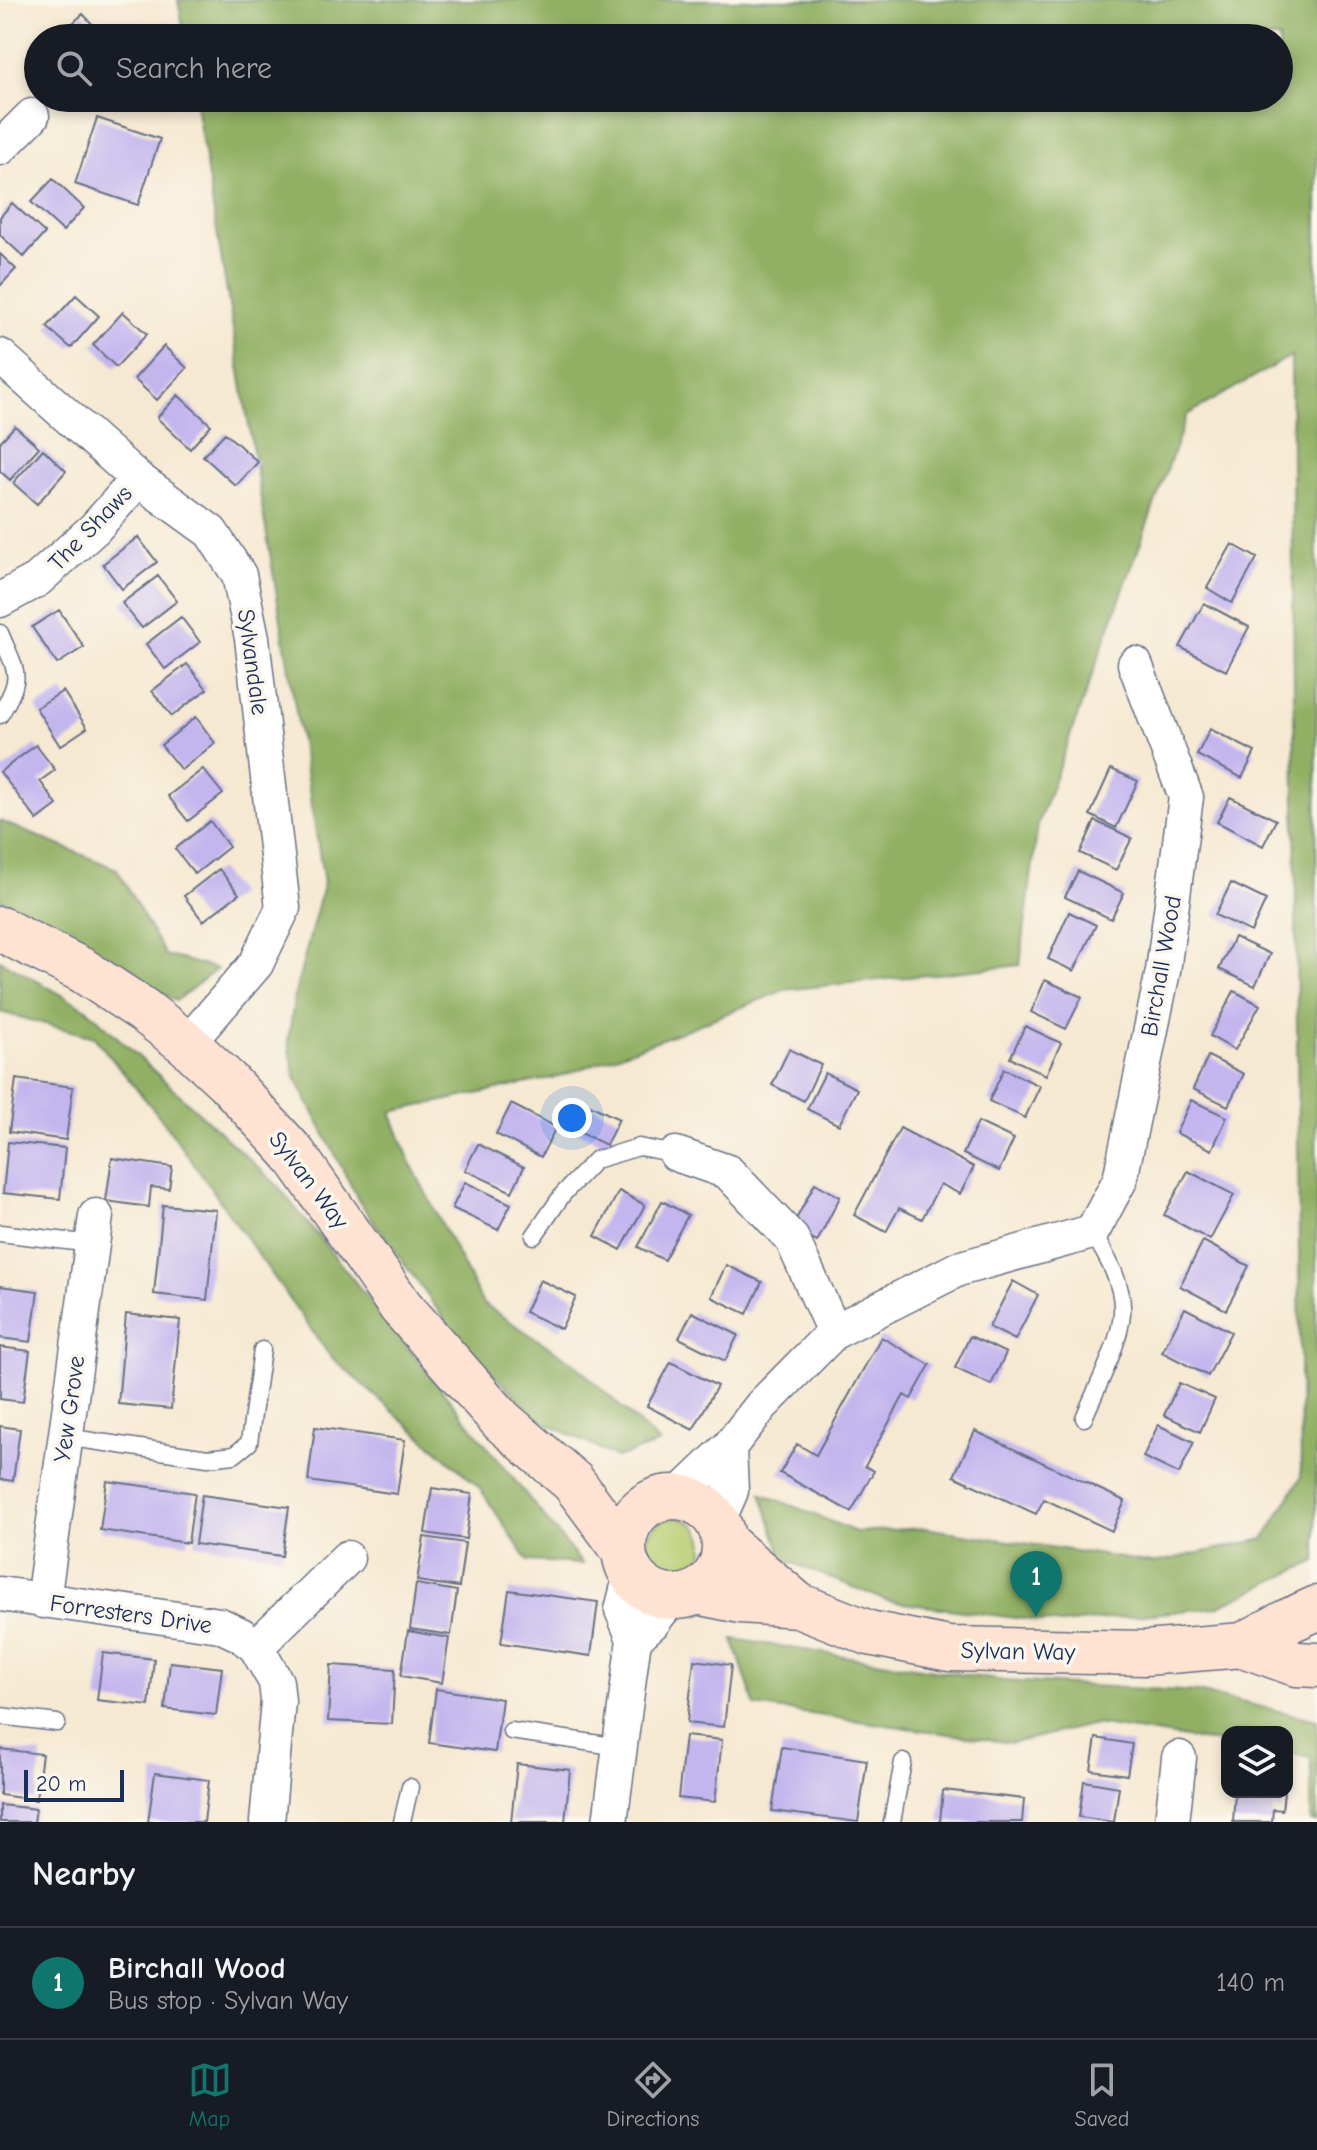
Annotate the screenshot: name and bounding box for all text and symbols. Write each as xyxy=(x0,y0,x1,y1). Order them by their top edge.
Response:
search box xyxy=(24,24,1293,112)
icon: search xyxy=(52,46,96,90)
text: Search here xyxy=(116,51,272,86)
street label: The Shaws xyxy=(42,479,138,577)
street label: Sylvandale xyxy=(232,607,274,717)
street label: Birchall Wood xyxy=(1135,893,1187,1039)
your location xyxy=(552,1098,592,1138)
street label: Sylvan Way xyxy=(263,1126,355,1234)
street label: Yew Grove xyxy=(48,1354,90,1464)
pin: 1 xyxy=(1010,1551,1062,1617)
street label: Forresters Drive xyxy=(48,1589,214,1639)
street label: Sylvan Way xyxy=(960,1636,1076,1666)
map controls xyxy=(1221,1726,1293,1798)
button: layers xyxy=(1221,1726,1293,1798)
scale bar xyxy=(24,1766,124,1802)
text: 20 m xyxy=(36,1771,86,1797)
text: Nearby xyxy=(32,1854,135,1894)
text: Birchall Wood xyxy=(108,1951,286,1986)
text: 1 xyxy=(53,1968,63,1998)
text: 140 m xyxy=(1216,1968,1285,1998)
text: Bus stop · Sylvan Way xyxy=(108,1986,348,2016)
tab: Map xyxy=(188,2058,232,2132)
tab: Directions xyxy=(607,2058,700,2132)
tab: Saved xyxy=(1075,2058,1129,2132)

